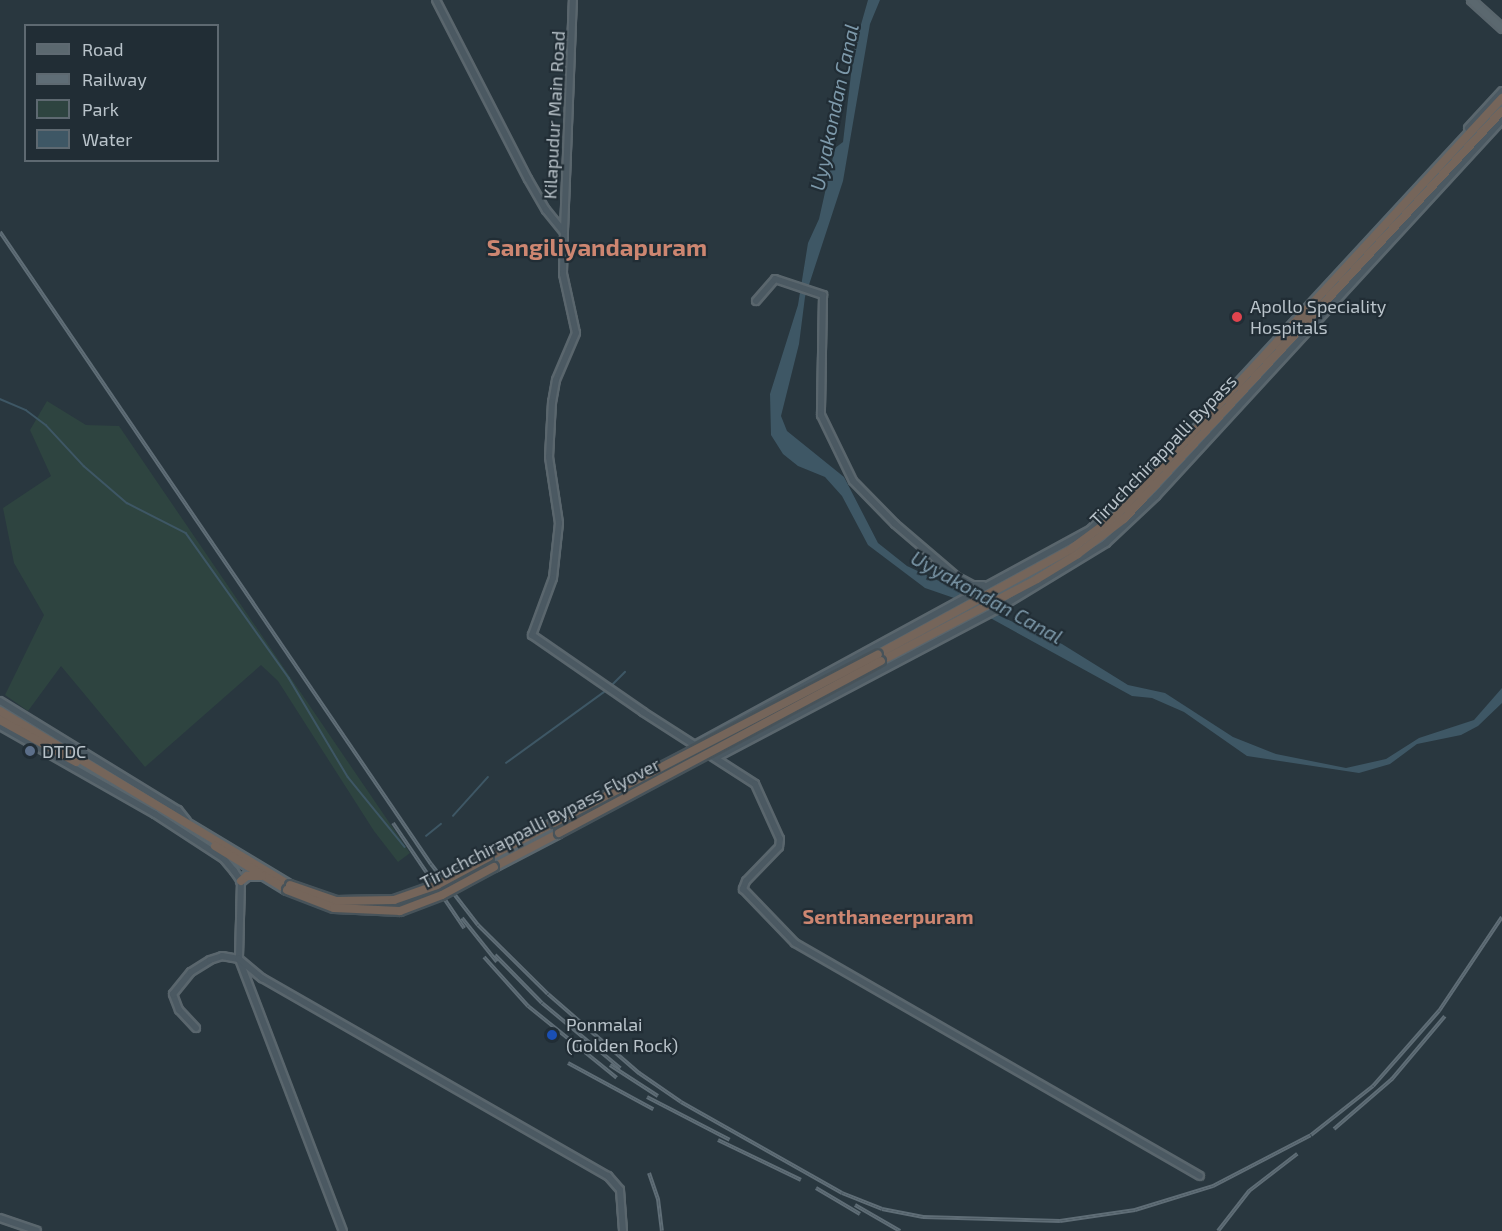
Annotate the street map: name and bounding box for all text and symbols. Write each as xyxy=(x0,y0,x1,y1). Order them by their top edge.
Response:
water label: Uyyakondan Canal xyxy=(805,21,863,193)
legend xyxy=(24,24,219,162)
street label: Kilapudur Main Road xyxy=(539,30,569,200)
text: Road xyxy=(82,38,123,60)
text: Railway xyxy=(82,68,147,90)
text: Park xyxy=(82,98,119,120)
text: Water xyxy=(82,128,132,150)
district label: Sangiliyandapuram xyxy=(487,233,707,261)
place label: Apollo Speciality Hospitals xyxy=(1250,296,1386,338)
marker: Apollo Speciality Hospitals xyxy=(1228,308,1246,326)
street label: Tiruchchirappalli Bypass xyxy=(1085,370,1241,530)
water label: Uyyakondan Canal xyxy=(907,545,1067,649)
place label: DTDC xyxy=(42,740,86,762)
marker: DTDC xyxy=(23,744,37,758)
street label: Tiruchchirappalli Bypass Flyover xyxy=(416,753,664,893)
district label: Senthaneerpuram xyxy=(802,904,974,928)
place label: Ponmalai (Golden Rock) xyxy=(566,1014,678,1056)
marker: Ponmalai (Golden Rock) xyxy=(543,1026,561,1044)

